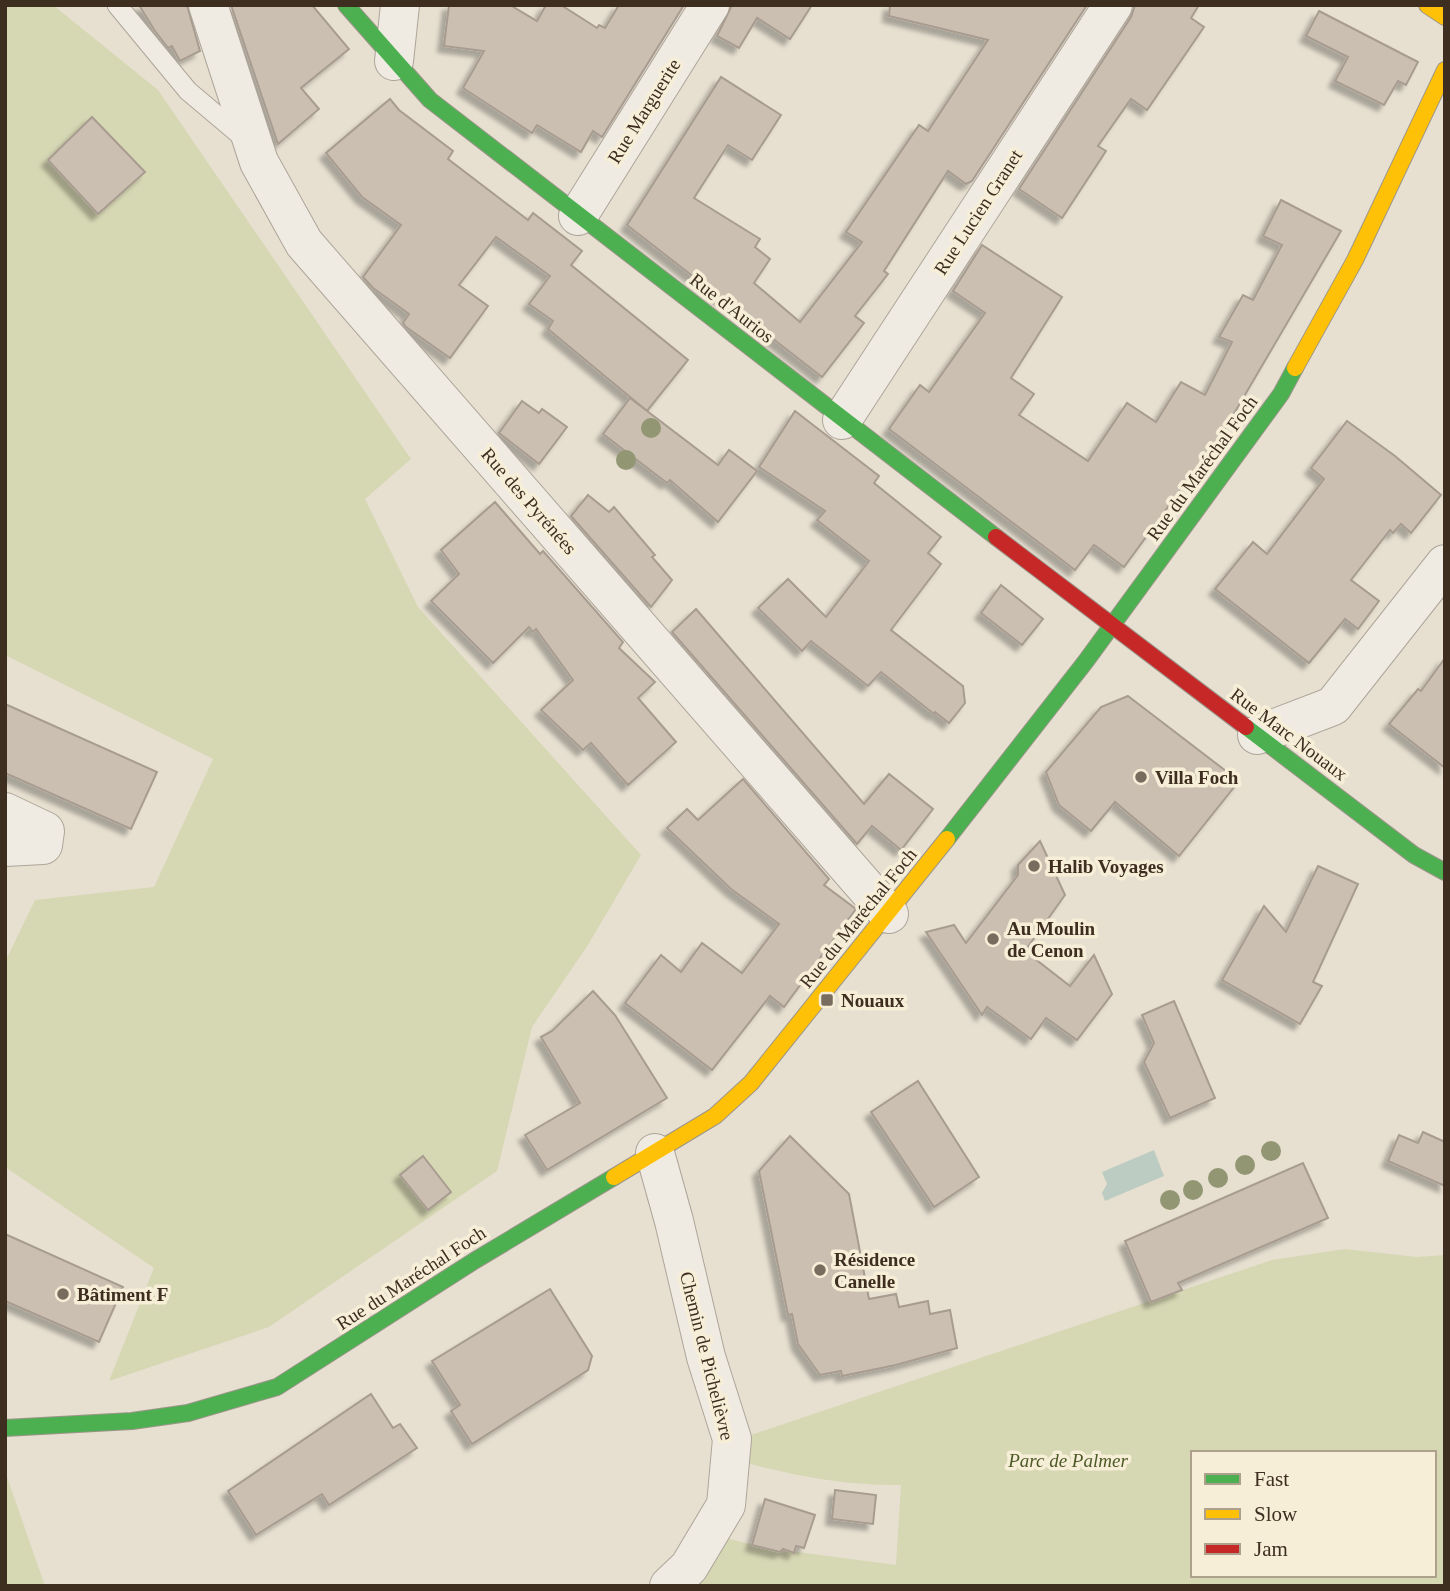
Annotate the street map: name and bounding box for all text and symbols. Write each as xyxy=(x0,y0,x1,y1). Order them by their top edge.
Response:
street label: Rue Marguerite xyxy=(603,55,685,167)
street label: Rue Lucien Granet xyxy=(930,145,1027,278)
street label: Rue d'Aurios xyxy=(686,269,778,347)
street label: Rue du Maréchal Foch xyxy=(1142,391,1262,544)
street label: Rue des Pyrénées xyxy=(477,444,581,558)
street label: Rue Marc Nouaux xyxy=(1227,683,1352,785)
place label: Villa Foch xyxy=(1155,767,1239,788)
marker: Villa Foch xyxy=(1133,769,1149,785)
street label: Rue du Maréchal Foch xyxy=(795,844,921,992)
place label: Halib Voyages xyxy=(1048,856,1164,877)
marker: Halib Voyages xyxy=(1026,858,1042,874)
place label: Au Moulin de Cenon xyxy=(1007,918,1096,961)
marker: Au Moulin de Cenon xyxy=(985,931,1001,947)
place label: Nouaux xyxy=(841,990,905,1011)
marker: Nouaux xyxy=(819,992,835,1008)
street label: Rue du Maréchal Foch xyxy=(332,1222,490,1334)
place label: Résidence Canelle xyxy=(834,1249,915,1292)
marker: Résidence Canelle xyxy=(812,1262,828,1278)
street label: Chemin de Pichelièvre xyxy=(676,1269,738,1443)
place label: Bâtiment F xyxy=(77,1284,168,1305)
marker: Bâtiment F xyxy=(55,1286,71,1302)
park label: Parc de Palmer xyxy=(1007,1450,1128,1471)
legend xyxy=(1191,1451,1436,1577)
text: Fast xyxy=(1254,1467,1289,1491)
text: Slow xyxy=(1254,1502,1298,1526)
text: Jam xyxy=(1254,1537,1288,1561)

